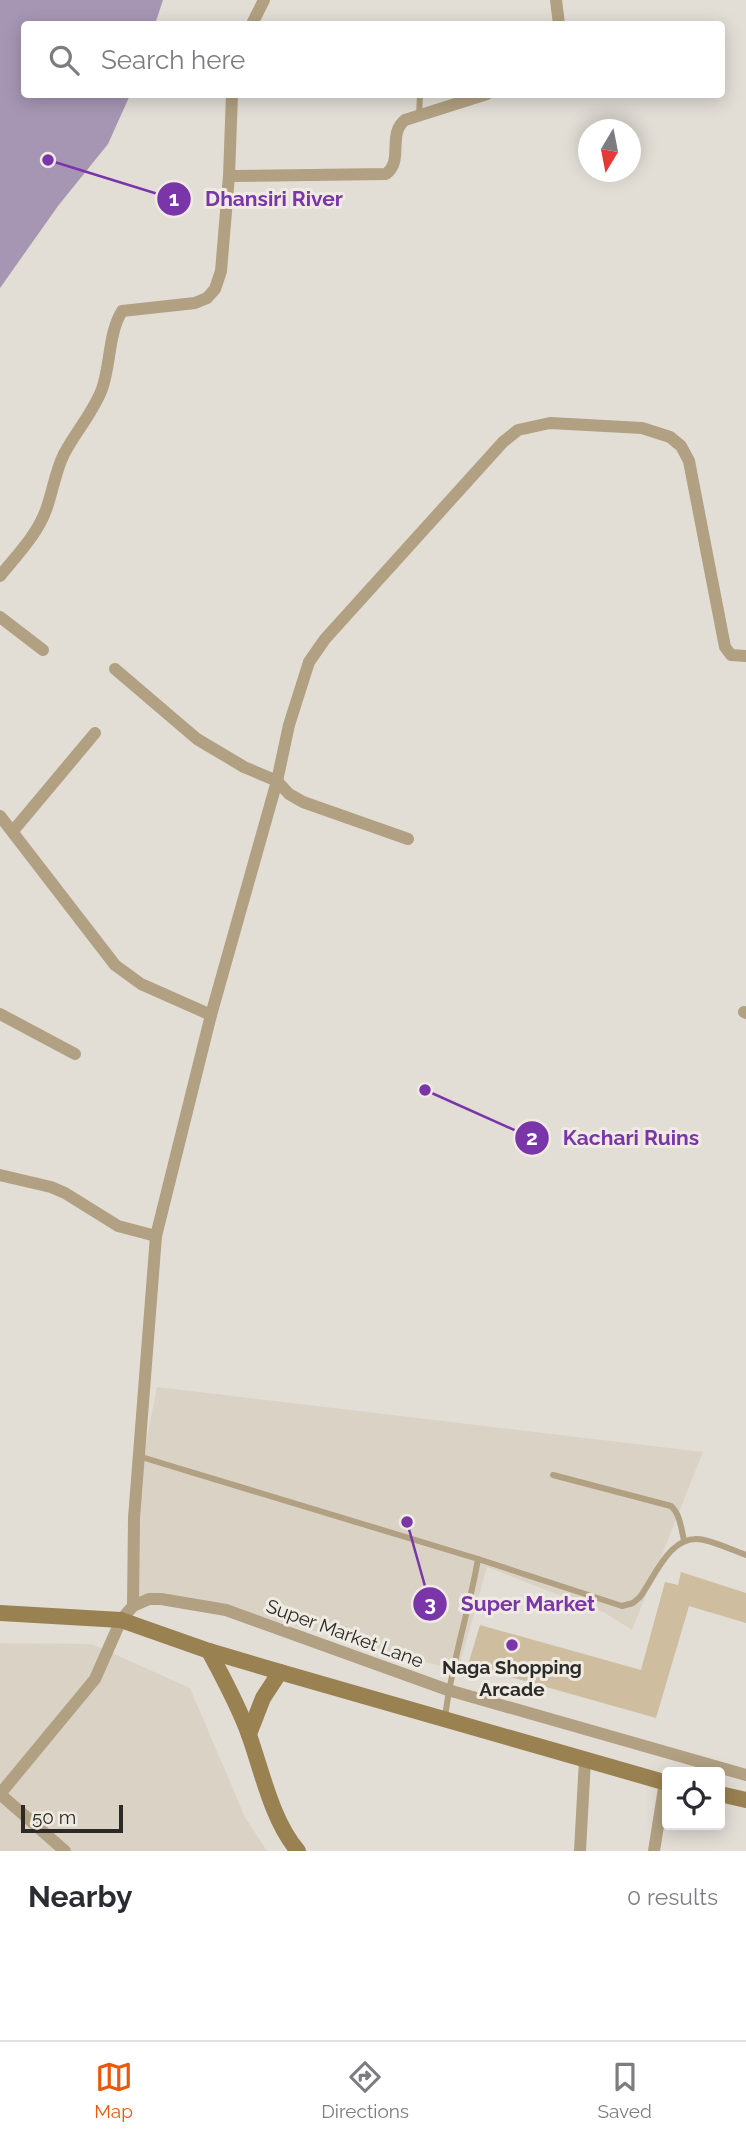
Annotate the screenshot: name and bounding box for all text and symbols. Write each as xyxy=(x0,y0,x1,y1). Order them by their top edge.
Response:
search box xyxy=(21,21,725,98)
icon: search xyxy=(45,41,83,79)
text: Search here xyxy=(101,45,245,75)
north arrow xyxy=(578,119,641,182)
callout: Dhansiri River xyxy=(156,178,357,220)
text: 1 xyxy=(169,186,179,211)
text: Dhansiri River xyxy=(205,186,343,211)
callout: Kachari Ruins xyxy=(514,1117,713,1159)
text: 2 xyxy=(526,1125,538,1150)
text: Kachari Ruins xyxy=(563,1125,699,1150)
callout: Super Market xyxy=(412,1583,610,1625)
text: 3 xyxy=(424,1591,436,1616)
text: Super Market xyxy=(461,1591,595,1616)
street label: Super Market Lane xyxy=(263,1594,427,1672)
marker: Naga Shopping Arcade xyxy=(504,1637,520,1653)
place label: Naga Shopping Arcade xyxy=(442,1656,582,1700)
map controls xyxy=(662,1767,725,1830)
button: locate xyxy=(662,1767,725,1830)
scale bar xyxy=(21,1802,122,1834)
text: 50 m xyxy=(32,1806,76,1828)
text: Nearby xyxy=(28,1879,132,1914)
text: 0 results xyxy=(627,1883,718,1910)
tab: Map xyxy=(94,2058,133,2122)
tab: Directions xyxy=(321,2058,409,2122)
tab: Saved xyxy=(597,2058,652,2122)

